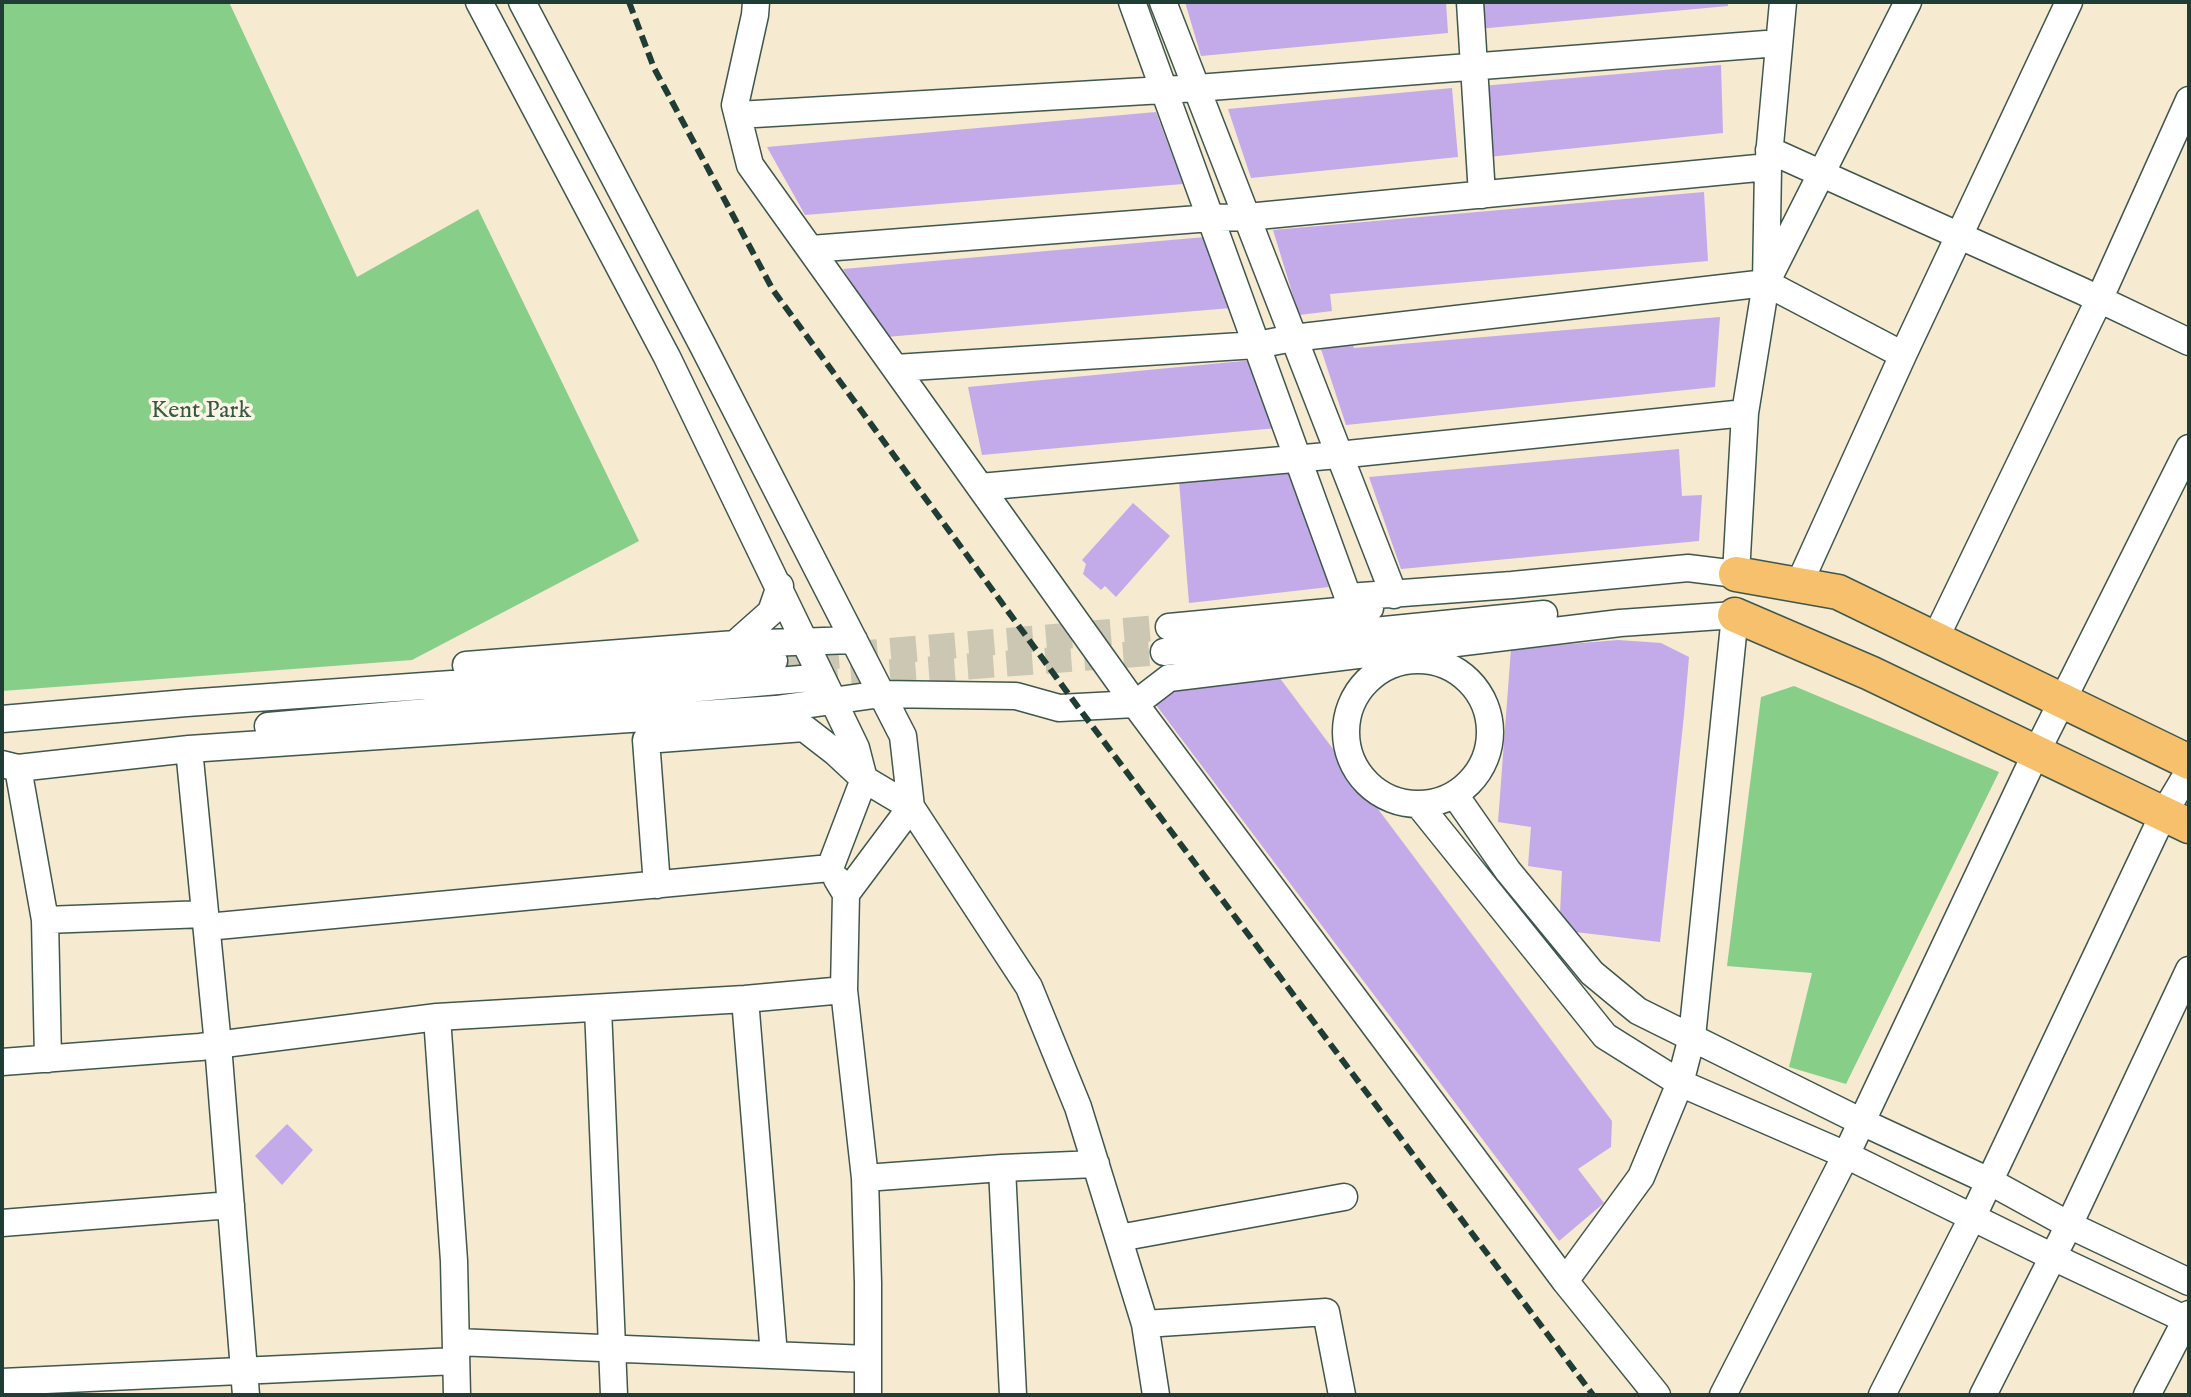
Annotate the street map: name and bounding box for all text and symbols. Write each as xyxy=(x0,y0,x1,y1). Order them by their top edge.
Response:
park label: Kent Park xyxy=(151,398,251,426)

